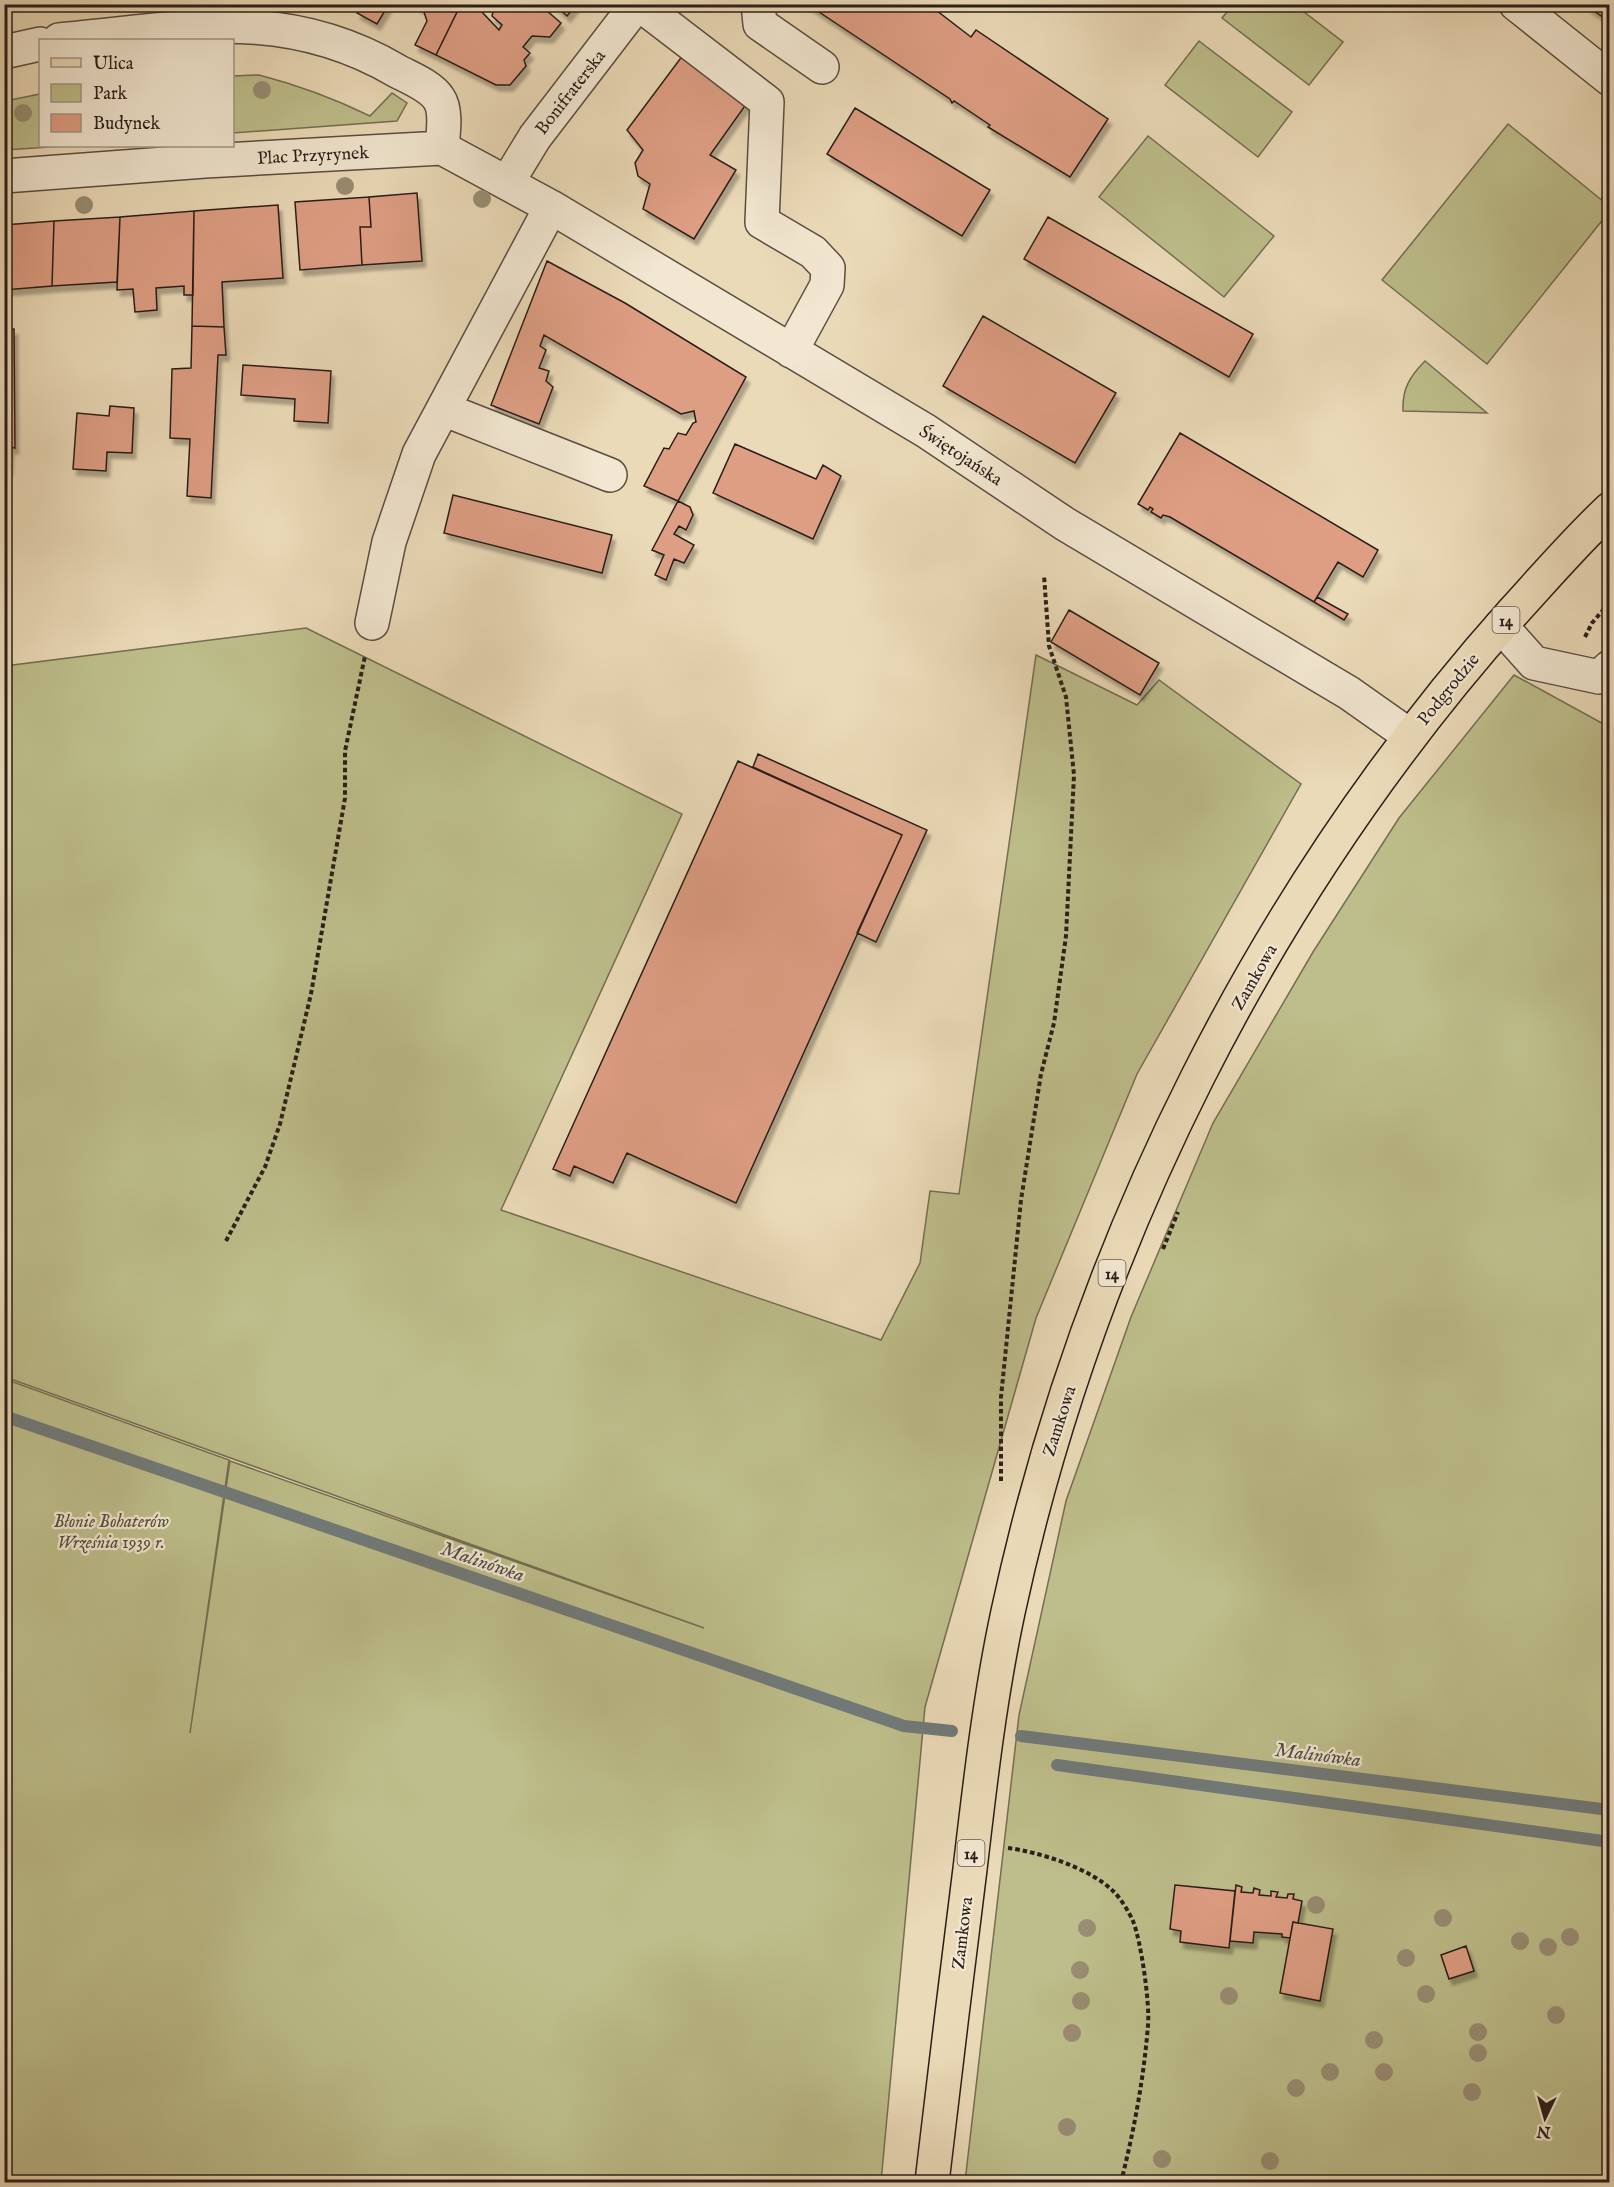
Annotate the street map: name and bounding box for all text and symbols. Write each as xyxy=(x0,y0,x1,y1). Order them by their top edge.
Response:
legend xyxy=(39,39,234,147)
street label: Bonifraterska xyxy=(531,46,612,140)
text: Ulica xyxy=(93,53,134,76)
text: Park xyxy=(93,83,128,106)
text: Budynek xyxy=(93,113,160,136)
street label: Plac Przyrynek xyxy=(257,142,370,171)
street label: Świętojańska xyxy=(914,419,1008,492)
road number: 14 xyxy=(1492,607,1520,633)
street label: Podgrodzie xyxy=(1413,649,1485,731)
street label: Zamkowa xyxy=(1227,940,1284,1015)
road number: 14 xyxy=(1098,1260,1126,1286)
street label: Zamkowa xyxy=(1038,1383,1083,1460)
park label: Błonie Bohaterów Września 1939 r. xyxy=(53,1511,170,1555)
water label: Malinówka xyxy=(438,1537,528,1588)
water label: Malinówka xyxy=(1273,1738,1362,1773)
road number: 14 xyxy=(958,1840,984,1866)
street label: Zamkowa xyxy=(948,1895,979,1971)
north arrow xyxy=(1515,2088,1575,2148)
text: N xyxy=(1536,2120,1553,2142)

